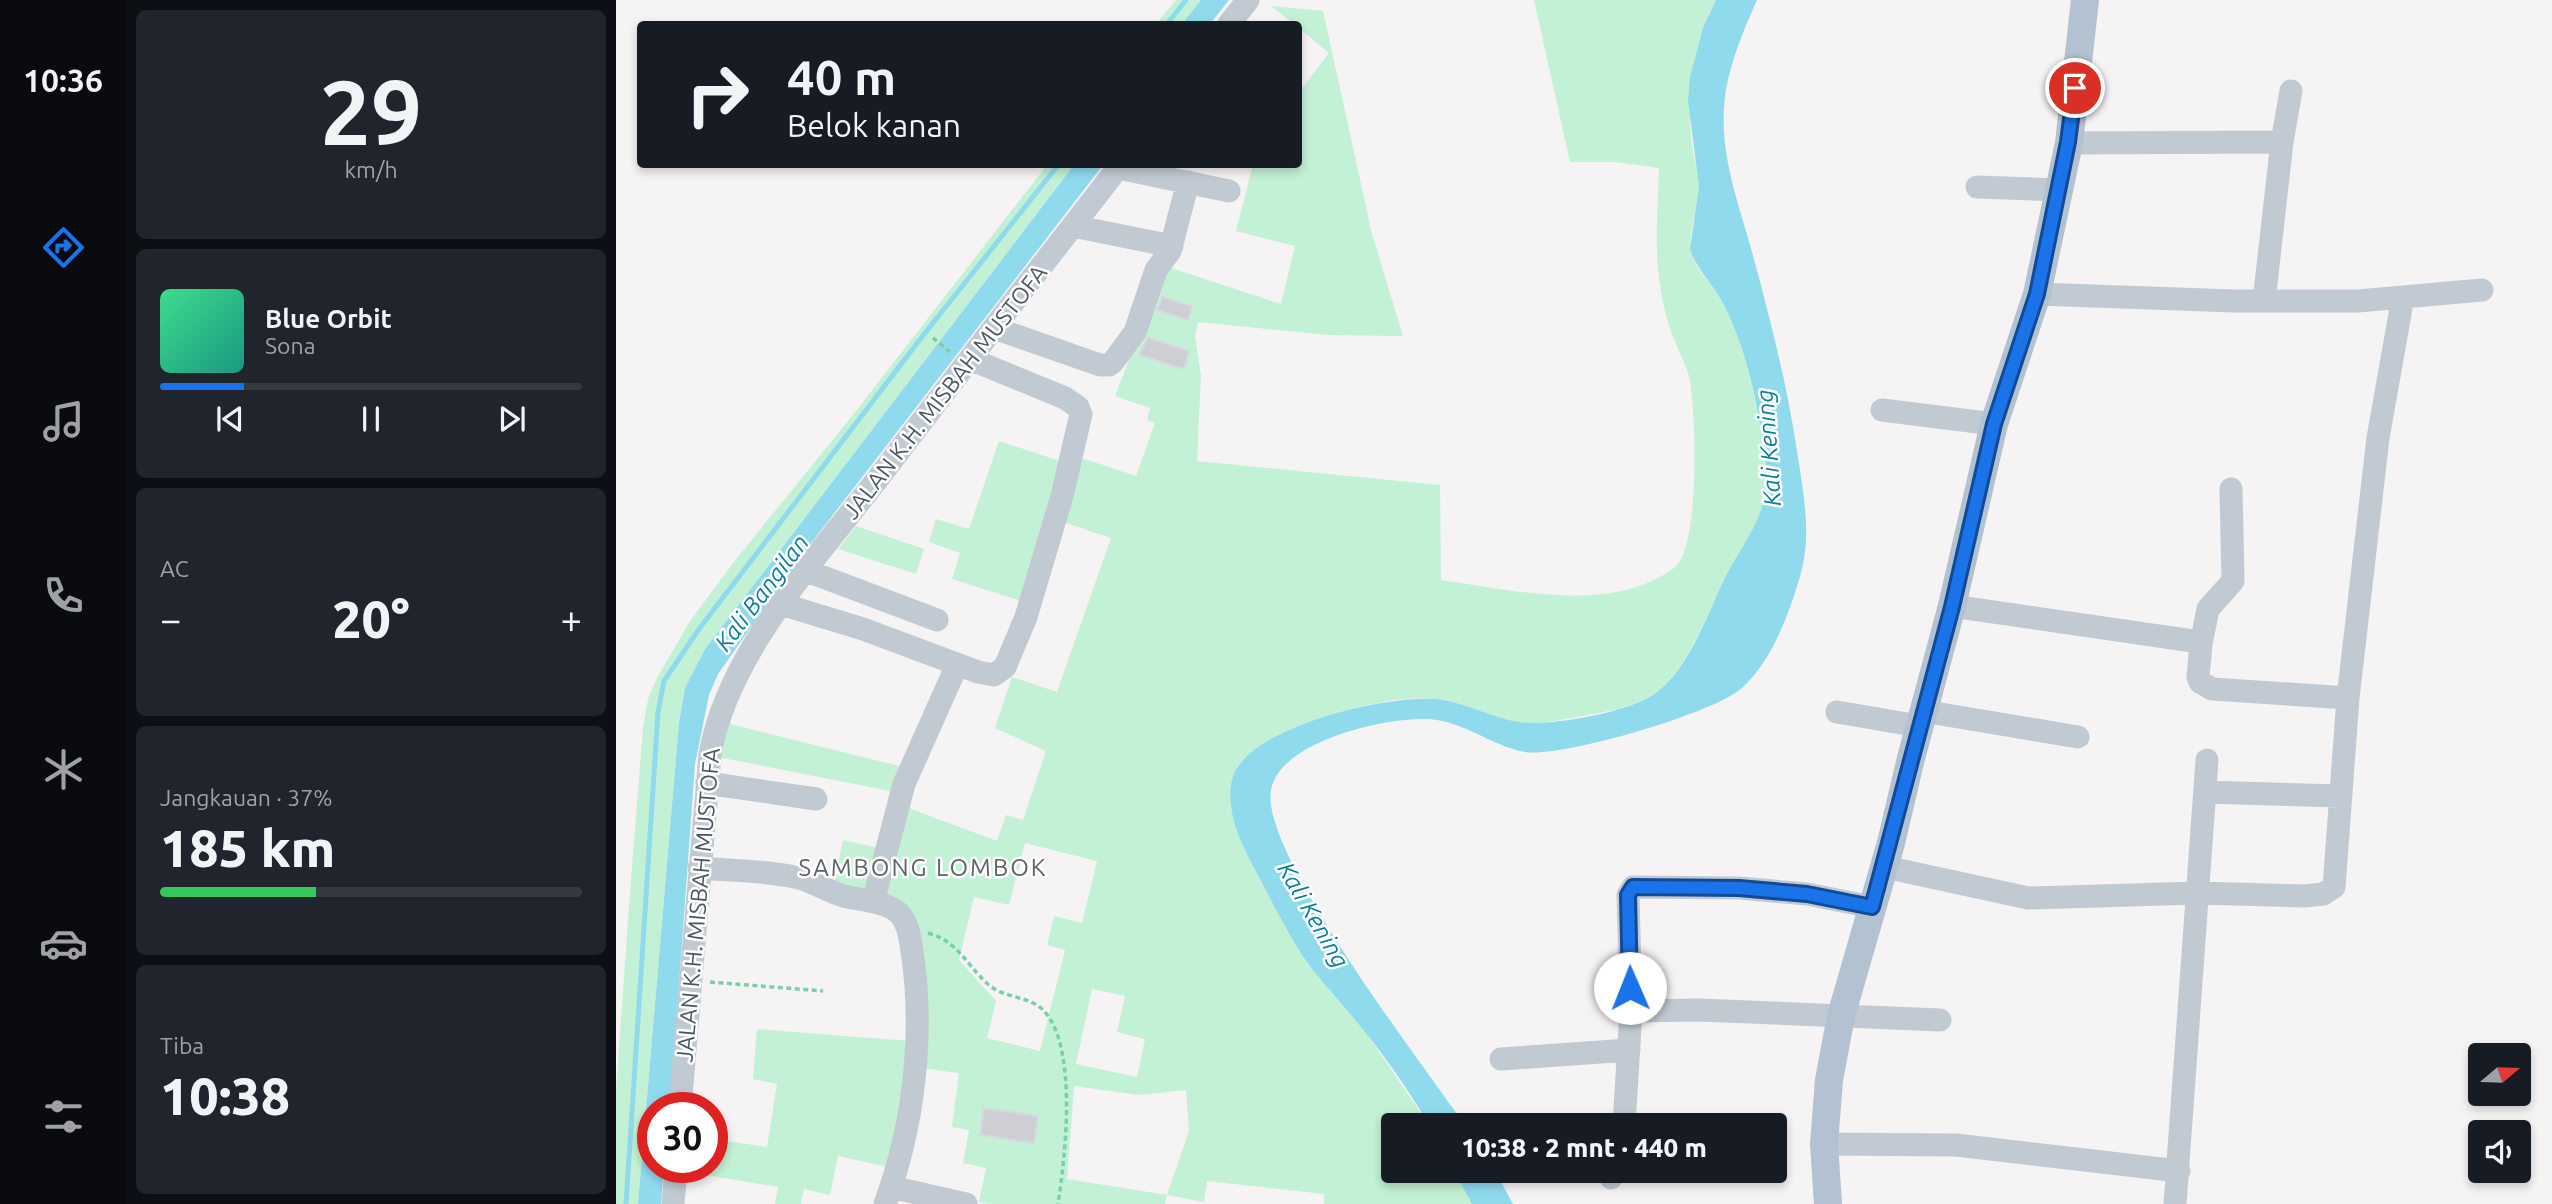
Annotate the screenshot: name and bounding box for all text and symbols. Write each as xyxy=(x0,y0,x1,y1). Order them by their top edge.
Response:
icon: right xyxy=(672,49,763,140)
text: 40 m xyxy=(787,49,896,104)
pin xyxy=(2045,58,2105,118)
text: 29 xyxy=(320,60,422,162)
text: 10:36 xyxy=(23,62,103,98)
icon: arrive xyxy=(2056,69,2094,107)
text: Belok kanan xyxy=(787,107,961,143)
text: km/h xyxy=(344,157,398,182)
icon: directions xyxy=(39,223,88,272)
street label: JALAN K.H. MISBAH MUSTOFA xyxy=(838,260,1052,524)
text: Blue Orbit xyxy=(265,304,392,333)
text: Sona xyxy=(265,333,315,358)
water label: Kali Kening xyxy=(1751,389,1786,507)
icon: music xyxy=(39,397,88,446)
icon: previous xyxy=(211,400,249,438)
icon: pause xyxy=(352,400,390,438)
icon: next xyxy=(493,400,531,438)
water label: Kali Bangilan xyxy=(709,529,814,656)
text: AC xyxy=(160,556,189,581)
icon: phone xyxy=(39,571,88,620)
text: 20° xyxy=(332,590,410,648)
text: − xyxy=(160,598,181,640)
text: + xyxy=(561,598,582,640)
icon: climate xyxy=(39,745,88,794)
street label: JALAN K.H. MISBAH MUSTOFA xyxy=(671,747,724,1063)
text: Jangkauan · 37% xyxy=(160,785,332,810)
text: 185 km xyxy=(160,819,335,877)
district label: SAMBONG LOMBOK xyxy=(799,854,1047,881)
water label: Kali Kening xyxy=(1272,857,1354,972)
icon: car xyxy=(39,919,88,968)
position arrow xyxy=(1593,951,1667,1025)
text: Tiba xyxy=(160,1033,204,1058)
north arrow xyxy=(2468,1043,2530,1106)
map controls xyxy=(2468,1043,2531,1183)
text: 10:38 xyxy=(160,1067,290,1125)
icon: filters xyxy=(39,1092,88,1141)
speed limit sign: 30 xyxy=(637,1092,728,1183)
button: sound xyxy=(2468,1120,2531,1183)
text: 10:38 · 2 mnt · 440 m xyxy=(1461,1133,1707,1162)

